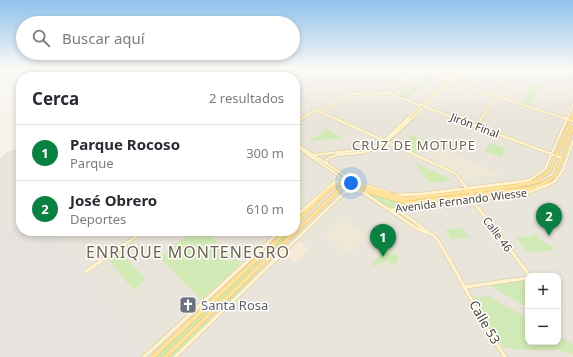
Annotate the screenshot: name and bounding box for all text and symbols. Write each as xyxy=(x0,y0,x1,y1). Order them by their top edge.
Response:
search box xyxy=(16,16,300,60)
icon: search xyxy=(30,27,52,49)
text: Buscar aquí xyxy=(62,28,145,48)
text: Cerca xyxy=(32,87,79,110)
text: 2 resultados xyxy=(209,89,284,107)
street label: Jirón Final xyxy=(448,109,501,141)
text: Parque Rocoso xyxy=(70,134,180,154)
district label: CRUZ DE MOTUPE xyxy=(352,136,476,154)
text: 1 xyxy=(41,144,49,162)
text: 300 m xyxy=(246,144,284,162)
text: Parque xyxy=(70,154,114,172)
your location xyxy=(341,173,361,193)
street label: Avenida Fernando Wiesse xyxy=(394,184,528,216)
text: José Obrero xyxy=(70,190,157,210)
text: 2 xyxy=(41,200,49,218)
text: 610 m xyxy=(246,200,284,218)
pin: 2 xyxy=(536,203,562,236)
text: Deportes xyxy=(70,210,126,228)
street label: Calle 46 xyxy=(480,213,516,255)
pin: 1 xyxy=(370,224,396,257)
district label: ENRIQUE MONTENEGRO xyxy=(86,241,290,263)
map controls xyxy=(525,273,561,345)
button: + xyxy=(525,273,561,309)
church icon: Santa Rosa xyxy=(178,295,198,315)
place label: Santa Rosa xyxy=(201,296,268,314)
street label: Calle 53 xyxy=(465,297,505,347)
button: − xyxy=(525,309,561,345)

